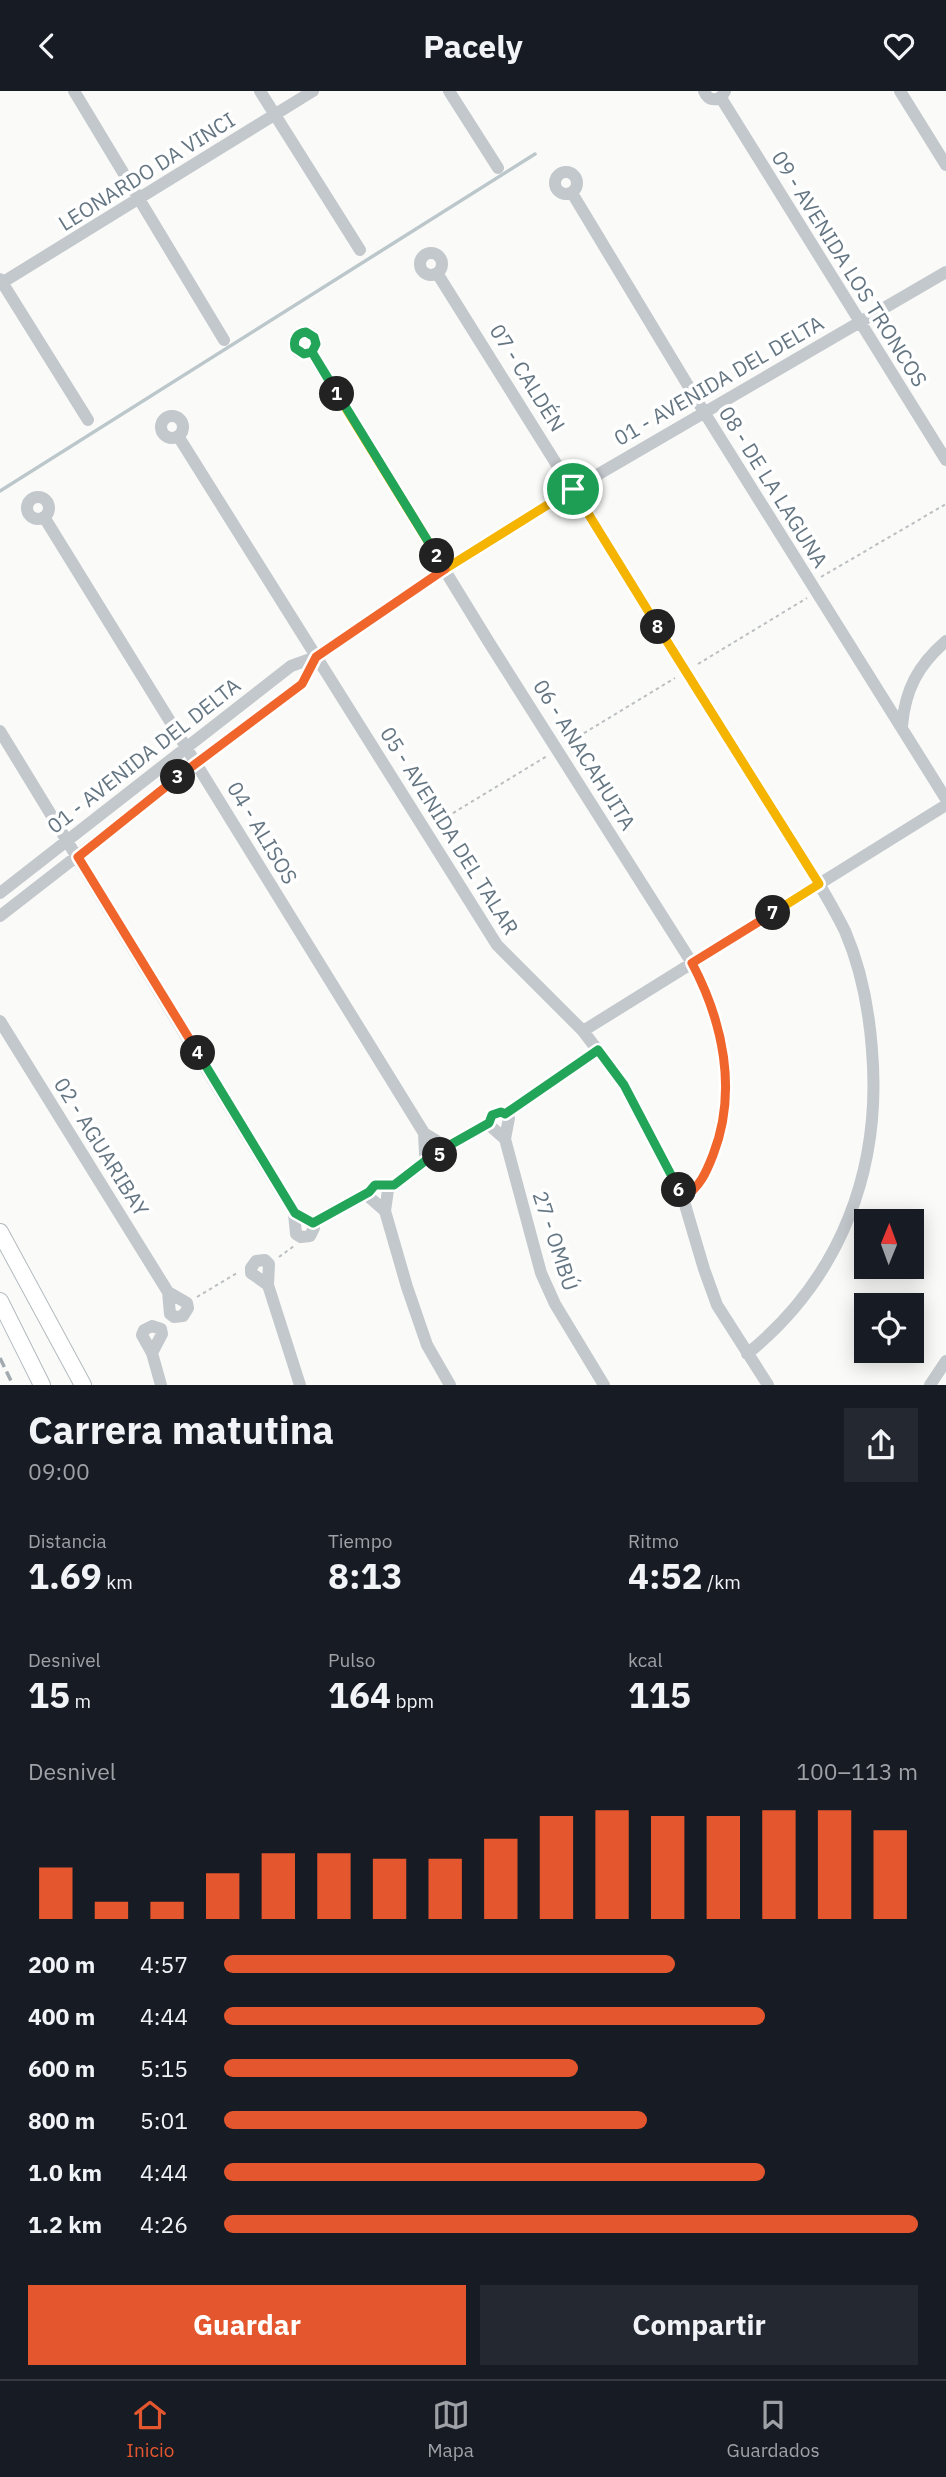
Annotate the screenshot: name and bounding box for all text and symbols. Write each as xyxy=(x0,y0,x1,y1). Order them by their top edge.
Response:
text: Pacely xyxy=(423,25,523,67)
icon: back xyxy=(28,27,66,65)
icon: heart xyxy=(880,27,918,65)
street label: LEONARDO DA VINCI xyxy=(53,105,240,237)
street label: 09 - AVENIDA LOS TRONCOS xyxy=(766,145,934,392)
street label: 01 - AVENIDA DEL DELTA xyxy=(608,309,829,452)
street label: 07 - CALDÉN xyxy=(484,318,572,436)
pin: 1 xyxy=(320,377,354,411)
text: 1 xyxy=(331,381,342,405)
street label: 08 - DE LA LAGUNA xyxy=(713,400,835,572)
pin xyxy=(543,459,603,519)
icon: arrive xyxy=(554,470,592,508)
pin: 2 xyxy=(420,539,454,573)
text: 2 xyxy=(431,543,442,567)
pin: 8 xyxy=(640,609,676,645)
text: 8 xyxy=(652,614,663,638)
street label: 01 - AVENIDA DEL DELTA xyxy=(41,671,246,839)
street label: 06 - ANACAHUITA xyxy=(527,674,643,835)
street label: 05 - AVENIDA DEL TALAR xyxy=(374,721,525,940)
pin: 3 xyxy=(160,759,196,795)
text: 3 xyxy=(172,764,183,788)
street label: 04 - ALISOS xyxy=(221,776,305,889)
pin: 7 xyxy=(756,895,790,931)
text: 7 xyxy=(767,900,778,924)
pin: 4 xyxy=(180,1035,216,1070)
text: 4 xyxy=(192,1040,203,1064)
street label: 02 - AGUARIBAY xyxy=(48,1072,156,1222)
pin: 5 xyxy=(422,1137,458,1173)
text: 5 xyxy=(434,1142,445,1166)
pin: 6 xyxy=(662,1173,696,1207)
text: 6 xyxy=(673,1177,684,1201)
street label: 27 - OMBÚ xyxy=(527,1187,585,1294)
north arrow xyxy=(854,1209,924,1279)
map controls xyxy=(854,1209,924,1363)
button: locate xyxy=(854,1293,924,1363)
text: Carrera matutina xyxy=(28,1405,334,1454)
button: share xyxy=(844,1408,918,1482)
text: 09:00 xyxy=(28,1456,90,1486)
text: Distancia xyxy=(28,1529,107,1553)
text: Tiempo xyxy=(328,1529,392,1553)
text: Ritmo xyxy=(628,1529,679,1553)
text: 1.69 xyxy=(28,1553,102,1599)
text: 8:13 xyxy=(328,1553,403,1599)
text: 4:52 xyxy=(628,1553,703,1599)
text: km xyxy=(102,1570,133,1594)
text: /km xyxy=(703,1570,741,1594)
text: Desnivel xyxy=(28,1648,101,1672)
text: Pulso xyxy=(328,1648,375,1672)
text: kcal xyxy=(628,1648,663,1672)
text: 15 xyxy=(28,1672,70,1718)
text: 164 xyxy=(328,1672,391,1718)
text: 115 xyxy=(628,1672,691,1718)
text: m xyxy=(70,1689,91,1713)
text: bpm xyxy=(391,1689,434,1713)
text: Desnivel xyxy=(28,1756,116,1786)
text: 100–113 m xyxy=(796,1756,918,1786)
text: 200 m xyxy=(28,1949,95,1979)
text: 4:57 xyxy=(140,1949,188,1979)
text: 400 m xyxy=(28,2001,95,2031)
text: 4:44 xyxy=(140,2001,188,2031)
text: 600 m xyxy=(28,2053,95,2083)
text: 5:15 xyxy=(140,2053,188,2083)
text: 800 m xyxy=(28,2105,95,2135)
text: 5:01 xyxy=(140,2105,188,2135)
text: 1.0 km xyxy=(28,2157,102,2187)
text: 4:44 xyxy=(140,2157,188,2187)
text: 1.2 km xyxy=(28,2209,102,2239)
text: 4:26 xyxy=(140,2209,188,2239)
button: Guardar xyxy=(28,2285,466,2365)
button: Compartir xyxy=(480,2285,918,2365)
tab: Inicio xyxy=(126,2396,174,2462)
tab: Mapa xyxy=(427,2396,474,2462)
tab: Guardados xyxy=(727,2396,820,2462)

